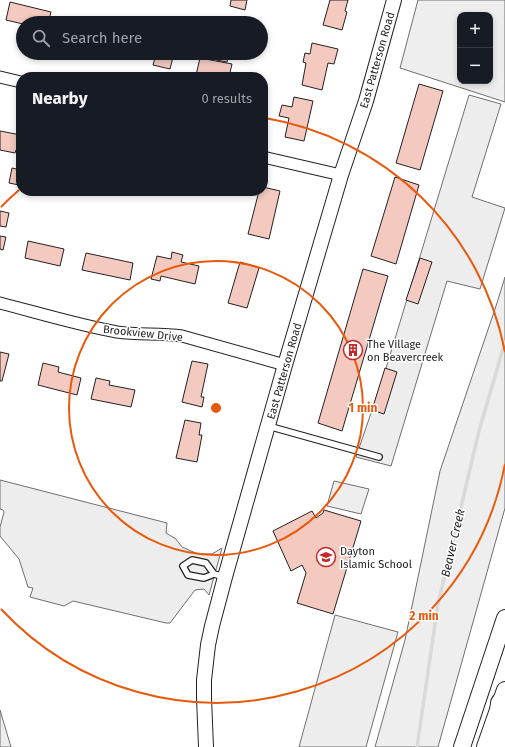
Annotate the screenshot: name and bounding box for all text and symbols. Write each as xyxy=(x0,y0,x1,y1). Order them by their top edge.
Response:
street label: East Patterson Road xyxy=(358,10,397,110)
map controls xyxy=(457,12,493,84)
button: + xyxy=(457,12,493,48)
search box xyxy=(16,16,268,60)
icon: search xyxy=(30,27,52,49)
text: Search here xyxy=(62,29,142,47)
button: − xyxy=(457,48,493,84)
text: Nearby xyxy=(32,88,87,109)
text: 0 results xyxy=(201,91,252,106)
street label: East Patterson Road xyxy=(265,321,304,421)
street label: Brookview Drive xyxy=(102,323,184,344)
place label: The Village on Beavercreek xyxy=(367,338,444,364)
building icon: The Village on Beavercreek xyxy=(342,339,364,361)
centre of rings xyxy=(209,401,223,415)
text: 1 min xyxy=(349,401,377,415)
water label: Beaver Creek xyxy=(438,507,468,578)
place label: Dayton Islamic School xyxy=(340,545,412,571)
school or university icon: Dayton Islamic School xyxy=(315,546,337,568)
text: 2 min xyxy=(409,609,439,623)

